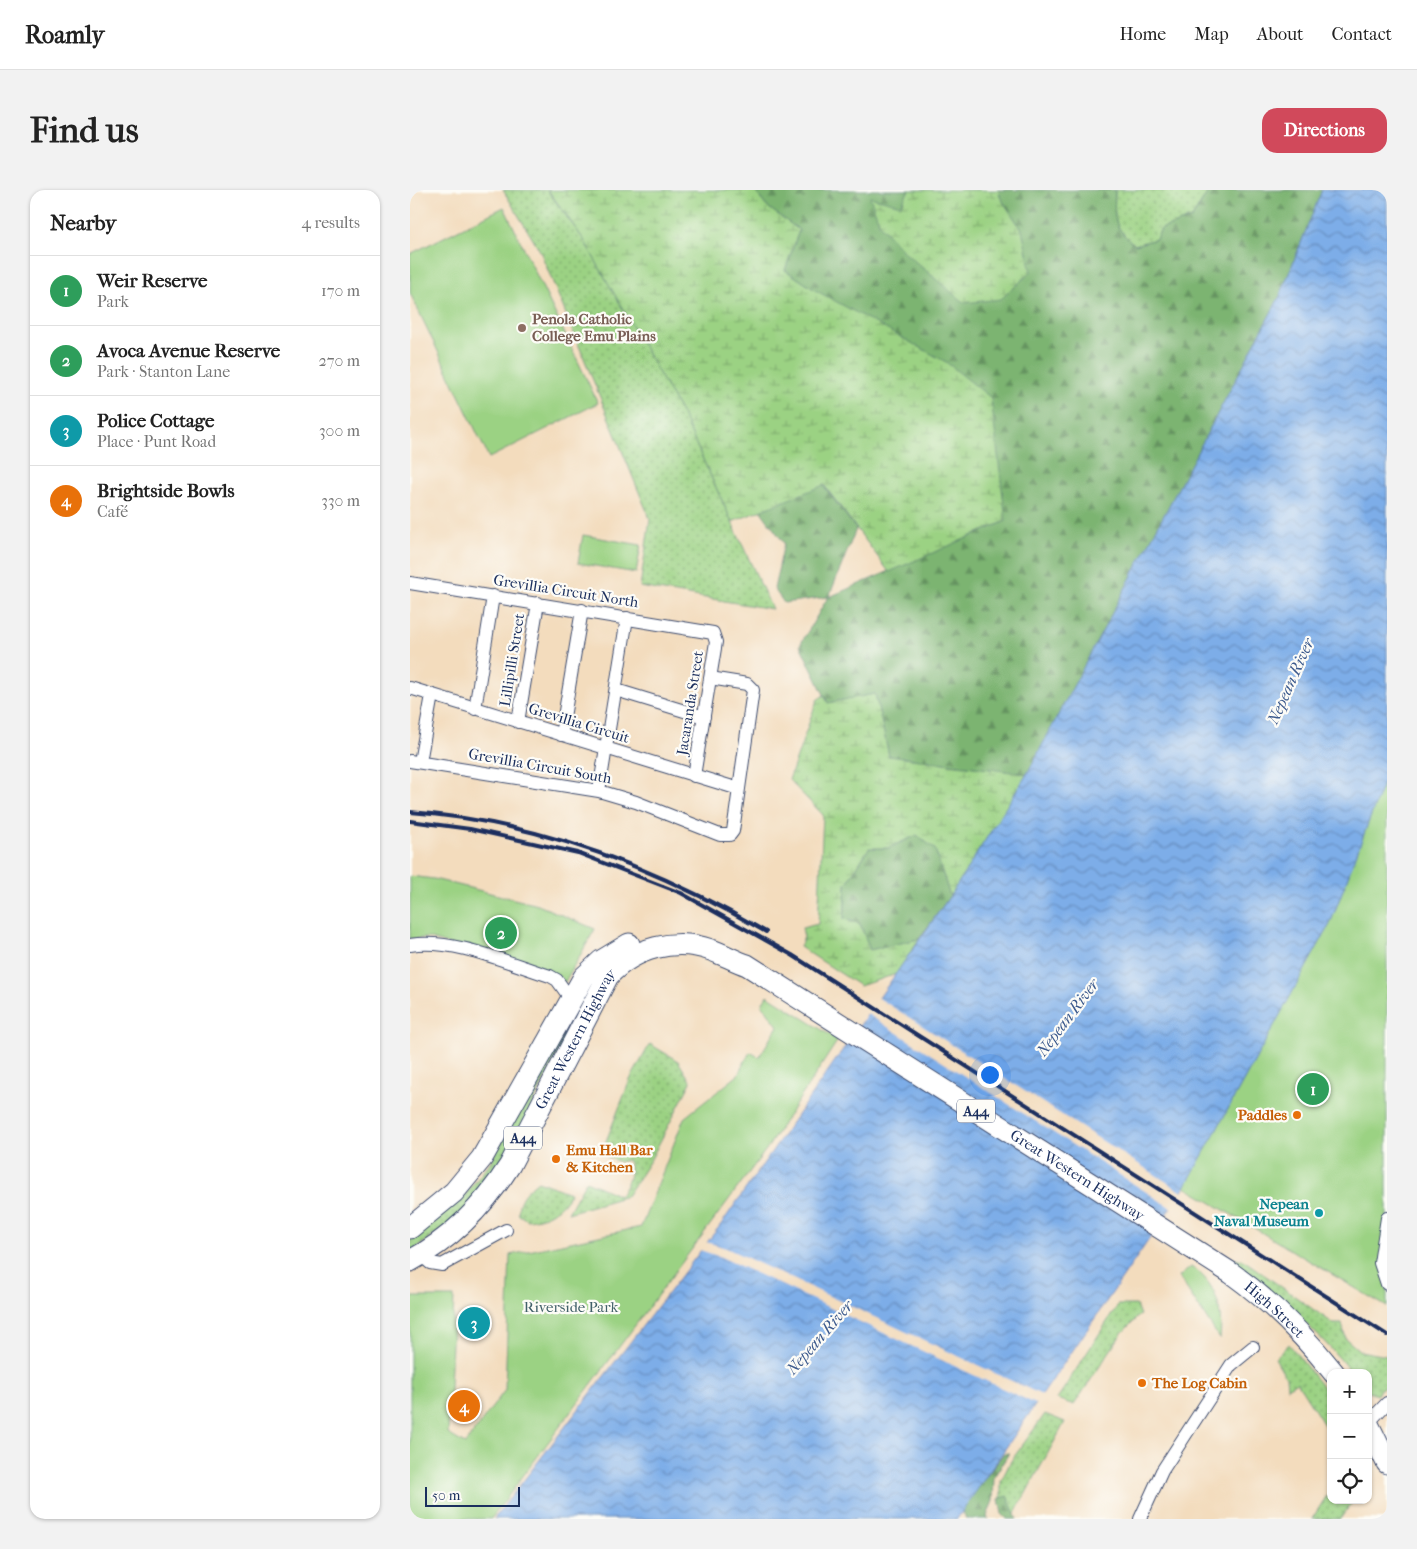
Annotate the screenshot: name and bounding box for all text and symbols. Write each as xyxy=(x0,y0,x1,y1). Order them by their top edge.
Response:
text: Roamly xyxy=(25,21,104,49)
text: Home xyxy=(1119,24,1166,45)
text: Map xyxy=(1194,24,1229,45)
text: About xyxy=(1257,24,1303,45)
text: Contact xyxy=(1331,24,1392,45)
button: Directions xyxy=(1262,108,1387,153)
text: Find us xyxy=(30,110,139,151)
text: Nearby xyxy=(50,211,116,235)
text: 4 results xyxy=(302,213,360,232)
text: Weir Reserve xyxy=(97,270,208,292)
text: 1 xyxy=(63,281,69,300)
text: 170 m xyxy=(321,281,360,300)
text: Park xyxy=(97,292,129,311)
place label: Penola Catholic College Emu Plains xyxy=(532,310,656,345)
marker: Penola Catholic College Emu Plains xyxy=(516,322,528,334)
text: Avoca Avenue Reserve xyxy=(97,340,280,362)
text: 2 xyxy=(62,351,70,370)
text: 270 m xyxy=(319,351,360,370)
text: Park · Stanton Lane xyxy=(97,362,230,381)
text: Police Cottage xyxy=(97,410,214,432)
text: 3 xyxy=(63,421,69,440)
text: 300 m xyxy=(319,421,360,440)
text: Place · Punt Road xyxy=(97,432,216,451)
text: Brightside Bowls xyxy=(97,480,235,502)
text: 4 xyxy=(61,491,71,510)
text: 330 m xyxy=(321,491,360,510)
text: Café xyxy=(97,502,128,521)
street label: Grevillia Circuit North xyxy=(492,571,640,611)
street label: Lillipilli Street xyxy=(496,611,528,708)
water label: Nepean River xyxy=(1263,634,1319,728)
street label: Jacaranda Street xyxy=(673,649,707,758)
street label: Grevillia Circuit xyxy=(526,699,632,747)
street label: Grevillia Circuit South xyxy=(467,745,614,788)
pin: 2 xyxy=(485,914,517,952)
street label: Great Western Highway xyxy=(531,964,620,1112)
water label: Nepean River xyxy=(1032,973,1104,1060)
your location xyxy=(977,1062,1003,1088)
pin: 1 xyxy=(1297,1070,1329,1108)
road number: A44 xyxy=(957,1099,995,1122)
place label: Paddles xyxy=(1238,1106,1287,1124)
marker: Paddles xyxy=(1291,1109,1303,1121)
road number: A44 xyxy=(504,1126,542,1150)
street label: Great Western Highway xyxy=(1007,1126,1149,1225)
place label: Emu Hall Bar & Kitchen xyxy=(566,1141,653,1176)
marker: Emu Hall Bar & Kitchen xyxy=(550,1153,562,1165)
place label: Nepean Naval Museum xyxy=(1214,1195,1310,1230)
marker: Nepean Naval Museum xyxy=(1313,1207,1325,1219)
street label: High Street xyxy=(1241,1277,1309,1342)
water label: Nepean River xyxy=(781,1295,858,1379)
park label: Riverside Park xyxy=(524,1298,619,1316)
pin: 3 xyxy=(458,1304,490,1342)
map controls xyxy=(1327,1369,1372,1504)
button: + xyxy=(1327,1369,1372,1414)
place label: The Log Cabin xyxy=(1151,1374,1248,1392)
marker: The Log Cabin xyxy=(1136,1377,1148,1389)
pin: 4 xyxy=(448,1387,480,1425)
button: − xyxy=(1327,1414,1372,1459)
button: locate xyxy=(1327,1459,1372,1504)
scale bar xyxy=(425,1484,520,1507)
text: 50 m xyxy=(432,1487,460,1504)

